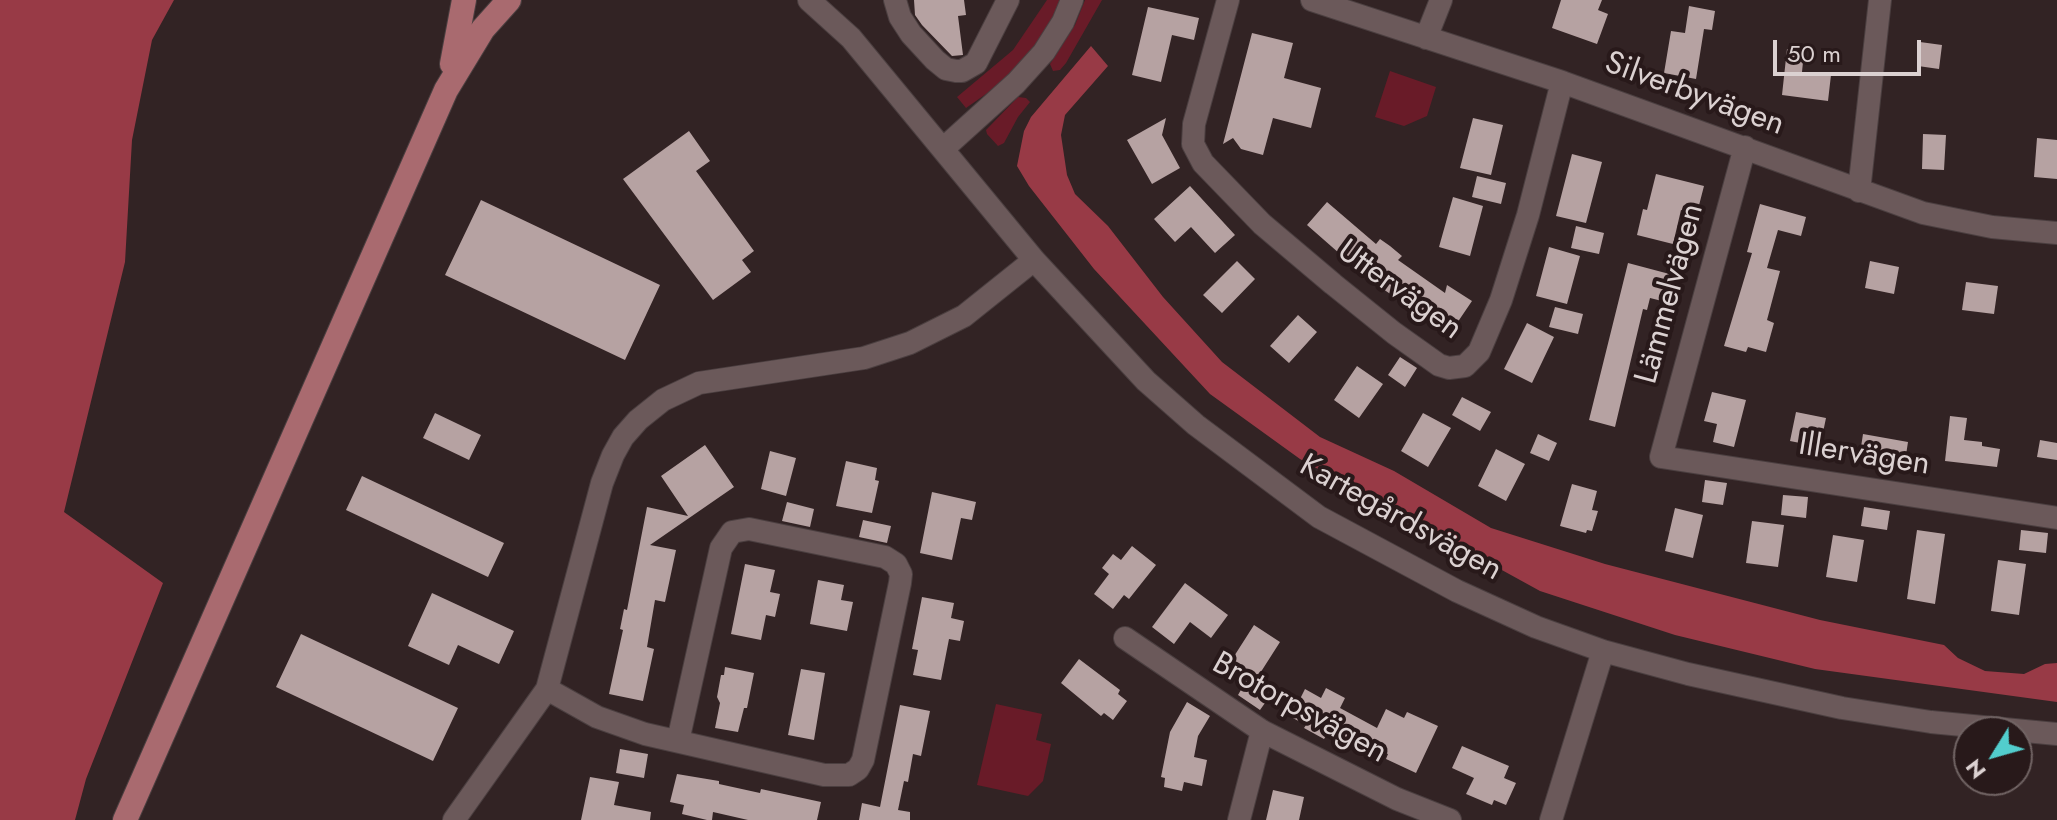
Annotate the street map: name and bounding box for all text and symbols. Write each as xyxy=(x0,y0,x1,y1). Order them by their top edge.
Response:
scale bar xyxy=(1777,24,1925,74)
text: 50 m xyxy=(1787,36,1841,71)
street label: Silverbyvägen xyxy=(1599,45,1789,145)
street label: Lämmelvägen xyxy=(1629,200,1713,388)
street label: Uttervägen xyxy=(1329,233,1469,349)
street label: Illervägen xyxy=(1796,427,1932,485)
street label: Kartegårdsvägen xyxy=(1292,448,1508,590)
street label: Brotorpsvägen xyxy=(1205,645,1393,773)
north arrow xyxy=(1953,716,2033,796)
text: N xyxy=(1957,753,1993,786)

